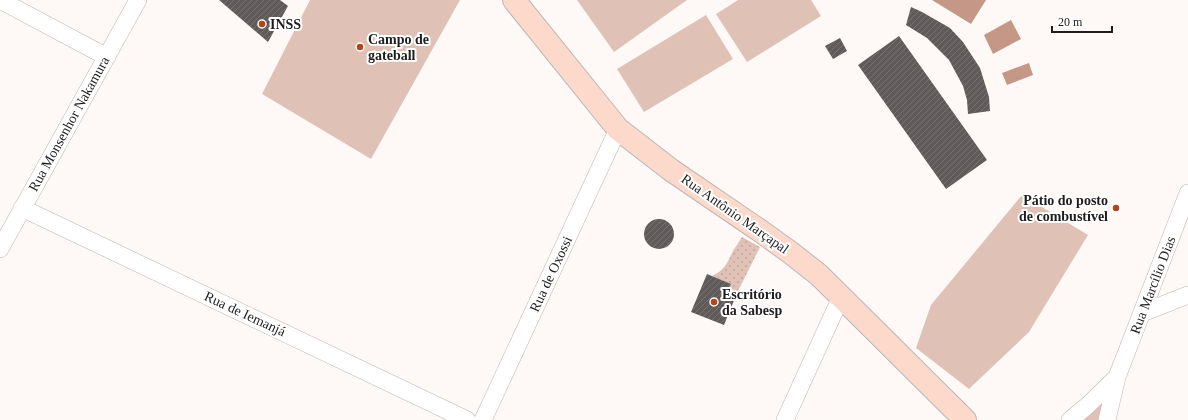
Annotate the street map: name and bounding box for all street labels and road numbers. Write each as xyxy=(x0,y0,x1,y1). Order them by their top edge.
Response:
street label: Rua Monsenhor Nakamura xyxy=(26,53,113,194)
street label: Rua Antônio Marçapal xyxy=(678,171,792,257)
street label: Rua de Oxossi xyxy=(527,234,575,314)
street label: Rua Marcílio Dias xyxy=(1127,234,1179,336)
street label: Rua de Iemanjá xyxy=(202,289,289,340)

